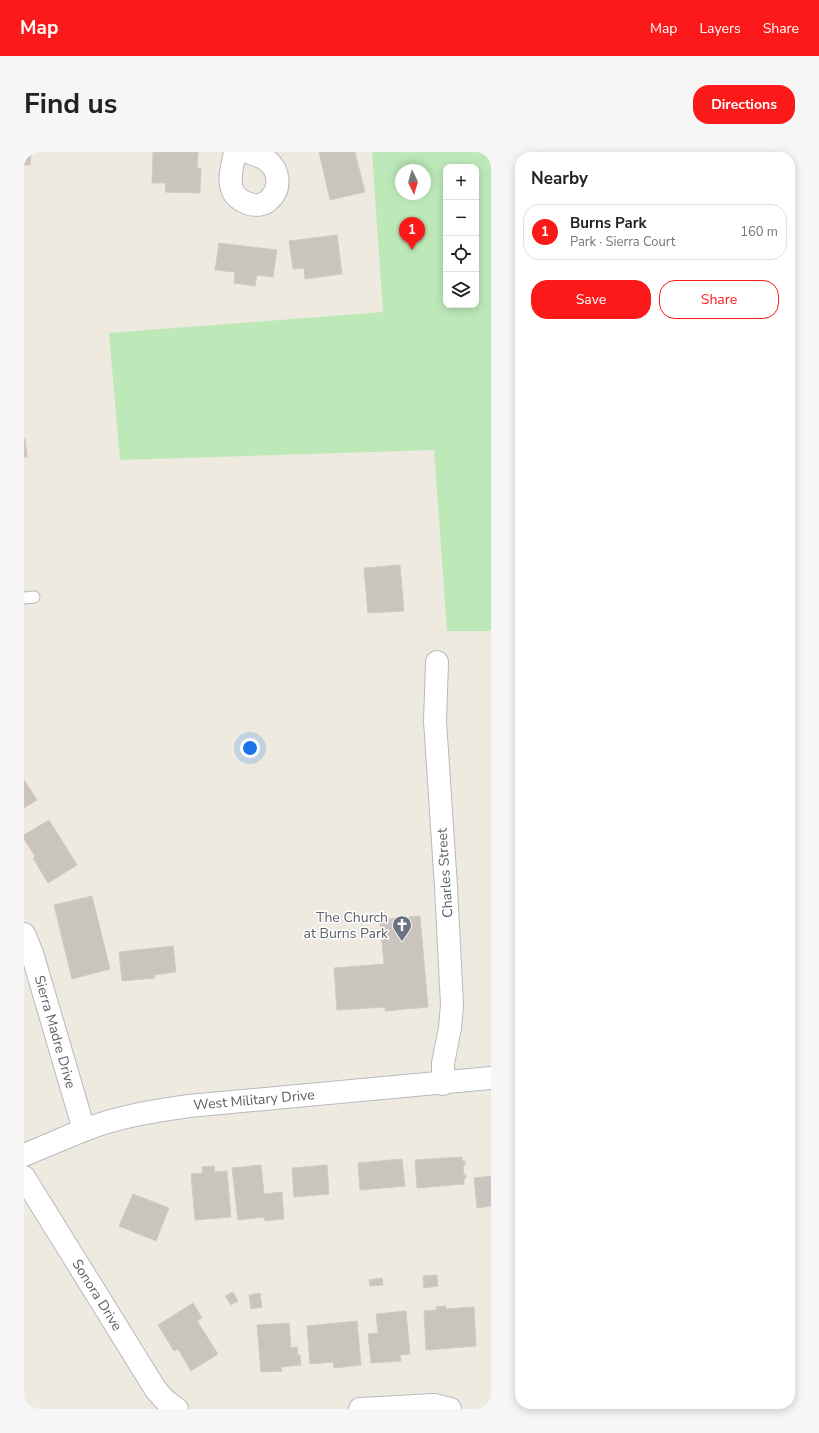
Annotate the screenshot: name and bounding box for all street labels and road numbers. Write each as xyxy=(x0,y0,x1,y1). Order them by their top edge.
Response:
street label: Charles Street xyxy=(432,827,458,918)
street label: Sierra Madre Drive xyxy=(30,973,80,1091)
street label: West Military Drive xyxy=(193,1085,315,1115)
street label: Sonora Drive xyxy=(67,1255,127,1335)

